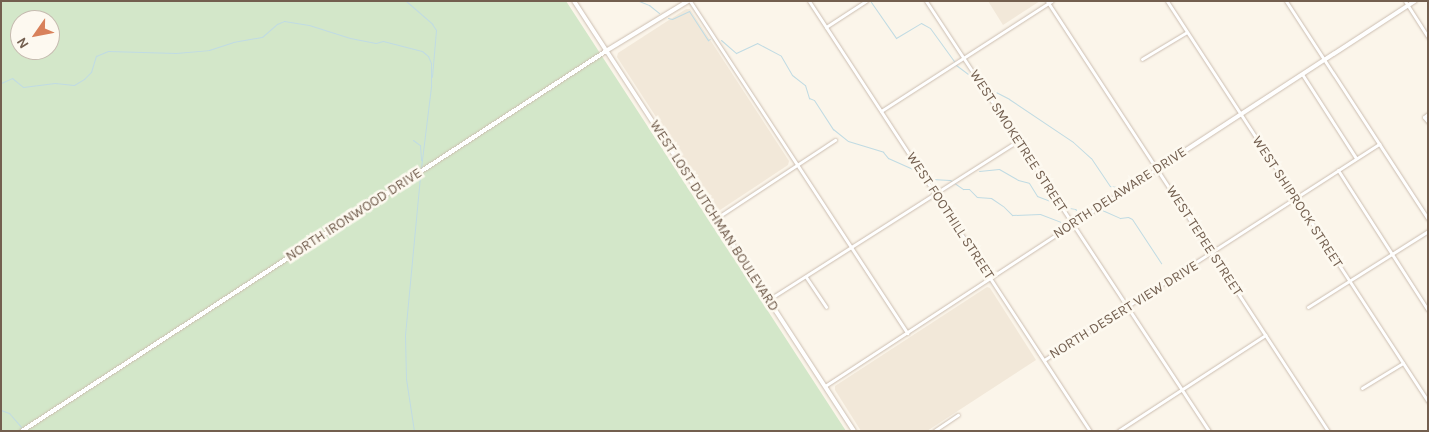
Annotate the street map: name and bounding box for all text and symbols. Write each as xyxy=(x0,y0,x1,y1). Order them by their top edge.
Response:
north arrow xyxy=(10,10,60,60)
text: N xyxy=(13,34,33,52)
street label: WEST SMOKETREE STREET xyxy=(966,67,1070,215)
street label: WEST LOST DUTCHMAN BOULEVARD xyxy=(646,117,782,315)
street label: WEST SHIPROCK STREET xyxy=(1248,133,1346,271)
street label: NORTH DELAWARE DRIVE xyxy=(1050,144,1190,242)
street label: WEST FOOTHILL STREET xyxy=(903,149,997,283)
street label: NORTH IRONWOOD DRIVE xyxy=(283,165,425,265)
street label: WEST TEPEE STREET xyxy=(1162,183,1246,299)
street label: NORTH DESERT VIEW DRIVE xyxy=(1047,257,1201,363)

